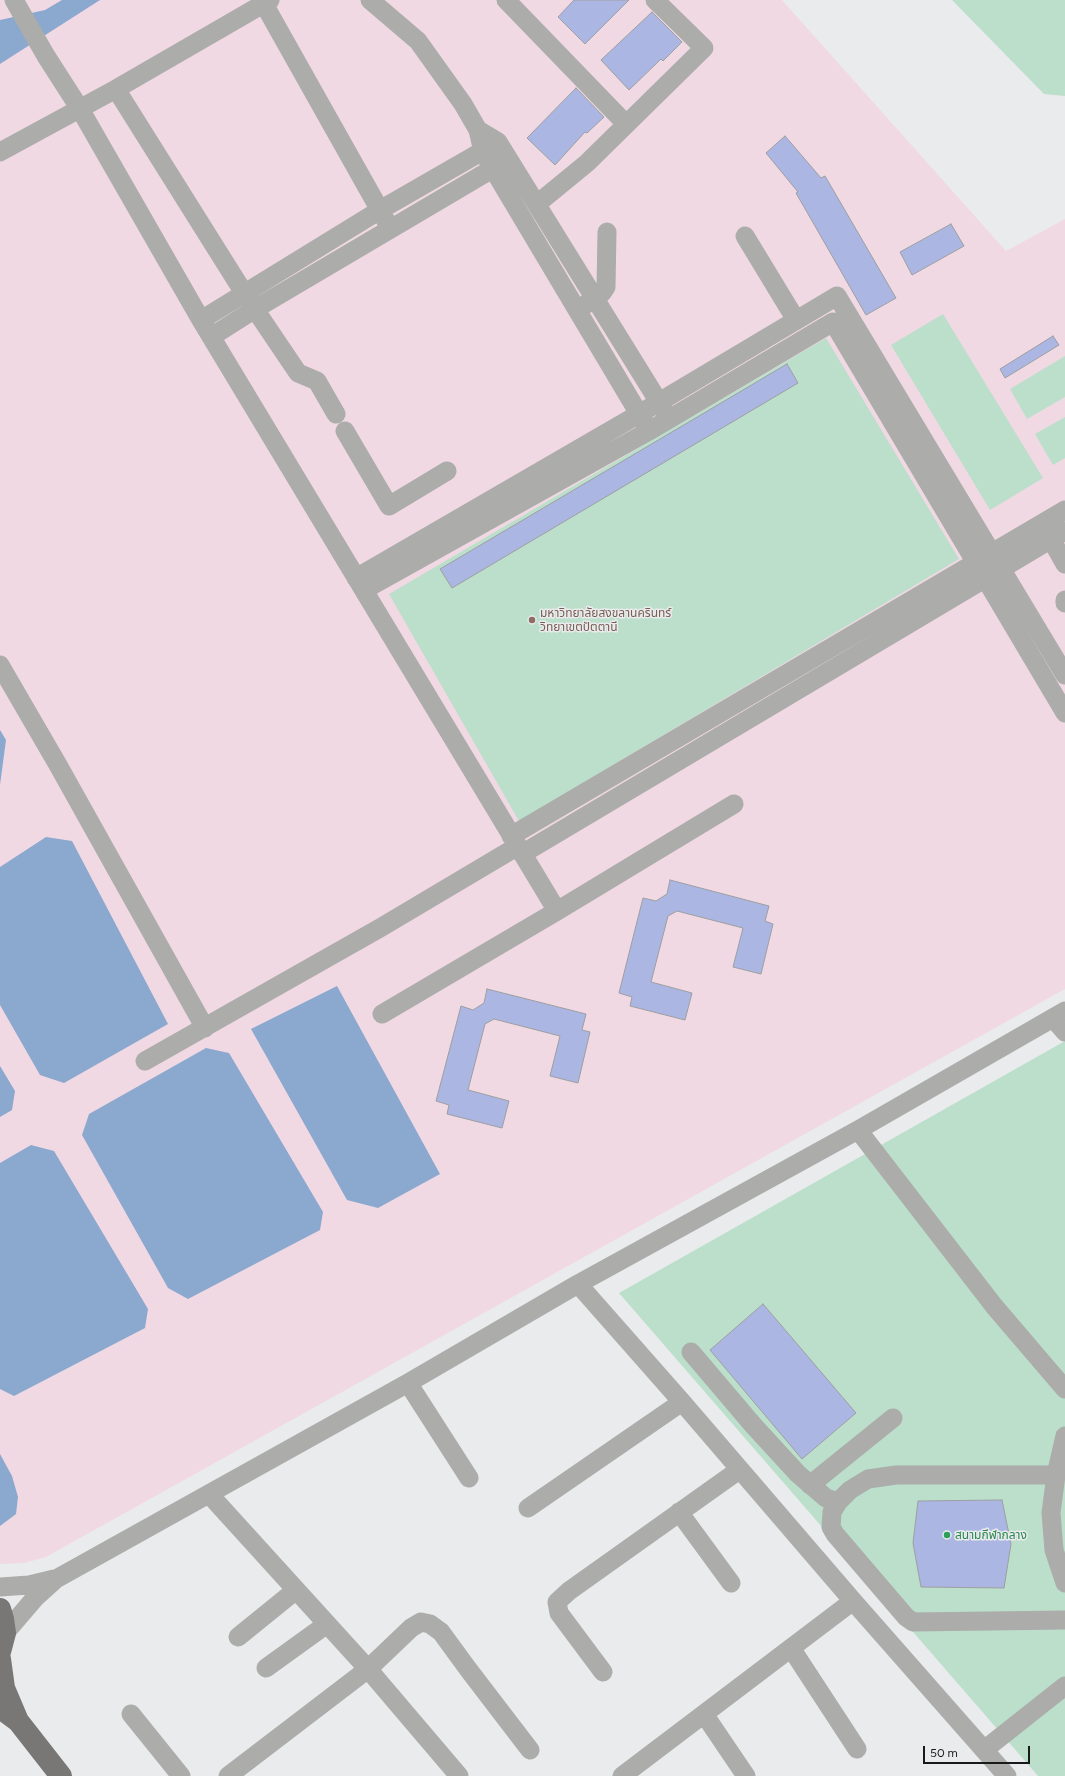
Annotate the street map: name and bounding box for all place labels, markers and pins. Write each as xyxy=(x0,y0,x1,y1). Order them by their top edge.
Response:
place label: มหาวิทยาลัยสงขลานครินทร์ วิทยาเขตปัตตานี xyxy=(540,606,671,634)
marker: มหาวิทยาลัยสงขลานครินทร์ วิทยาเขตปัตตานี xyxy=(527,615,537,625)
place label: สนามกีฬากลาง xyxy=(955,1528,1027,1542)
marker: สนามกีฬากลาง xyxy=(942,1530,952,1540)

